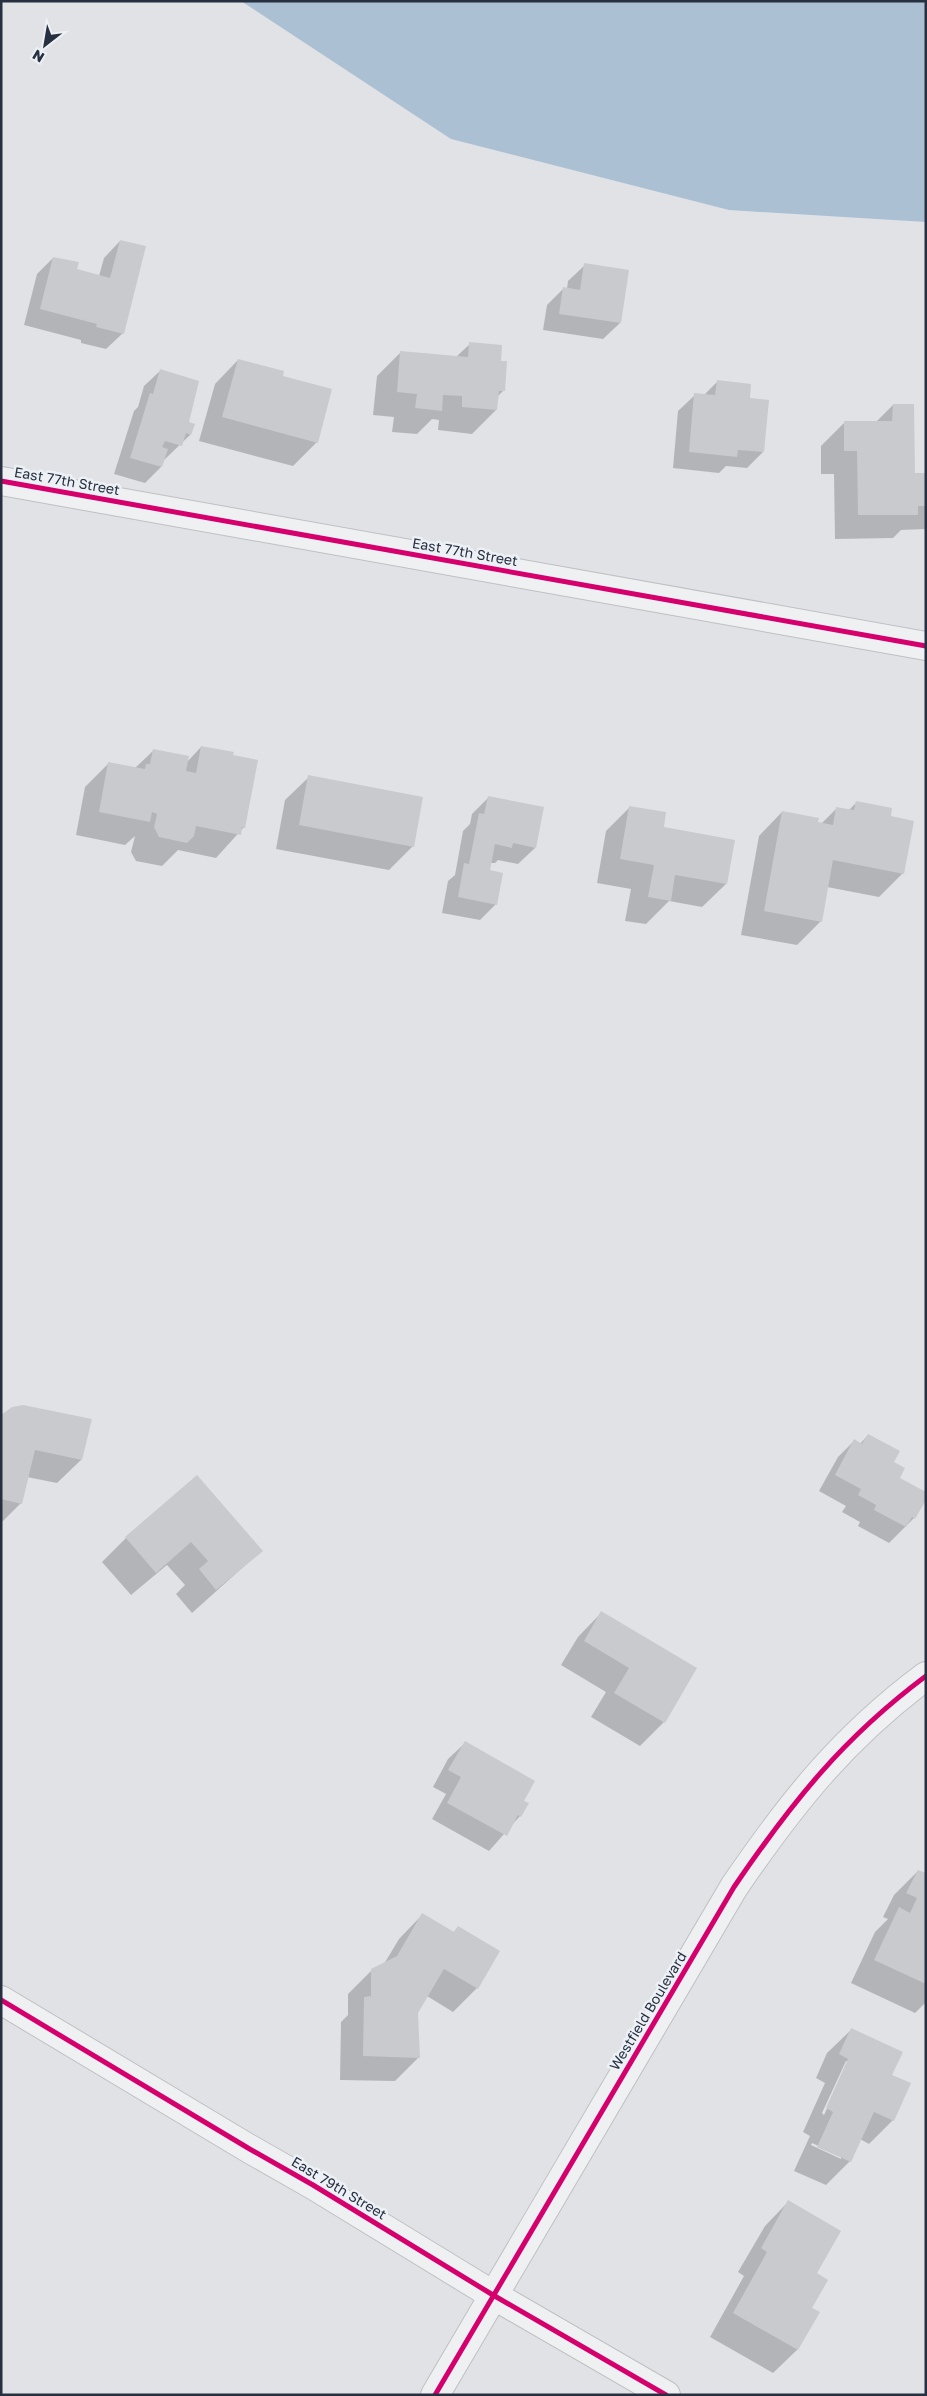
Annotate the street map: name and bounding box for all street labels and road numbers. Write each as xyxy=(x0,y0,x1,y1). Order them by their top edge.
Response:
street label: East 77th Street xyxy=(13,463,121,498)
street label: East 77th Street xyxy=(411,534,519,569)
street label: Westfield Boulevard xyxy=(605,1948,690,2073)
street label: East 79th Street xyxy=(289,2153,390,2223)

